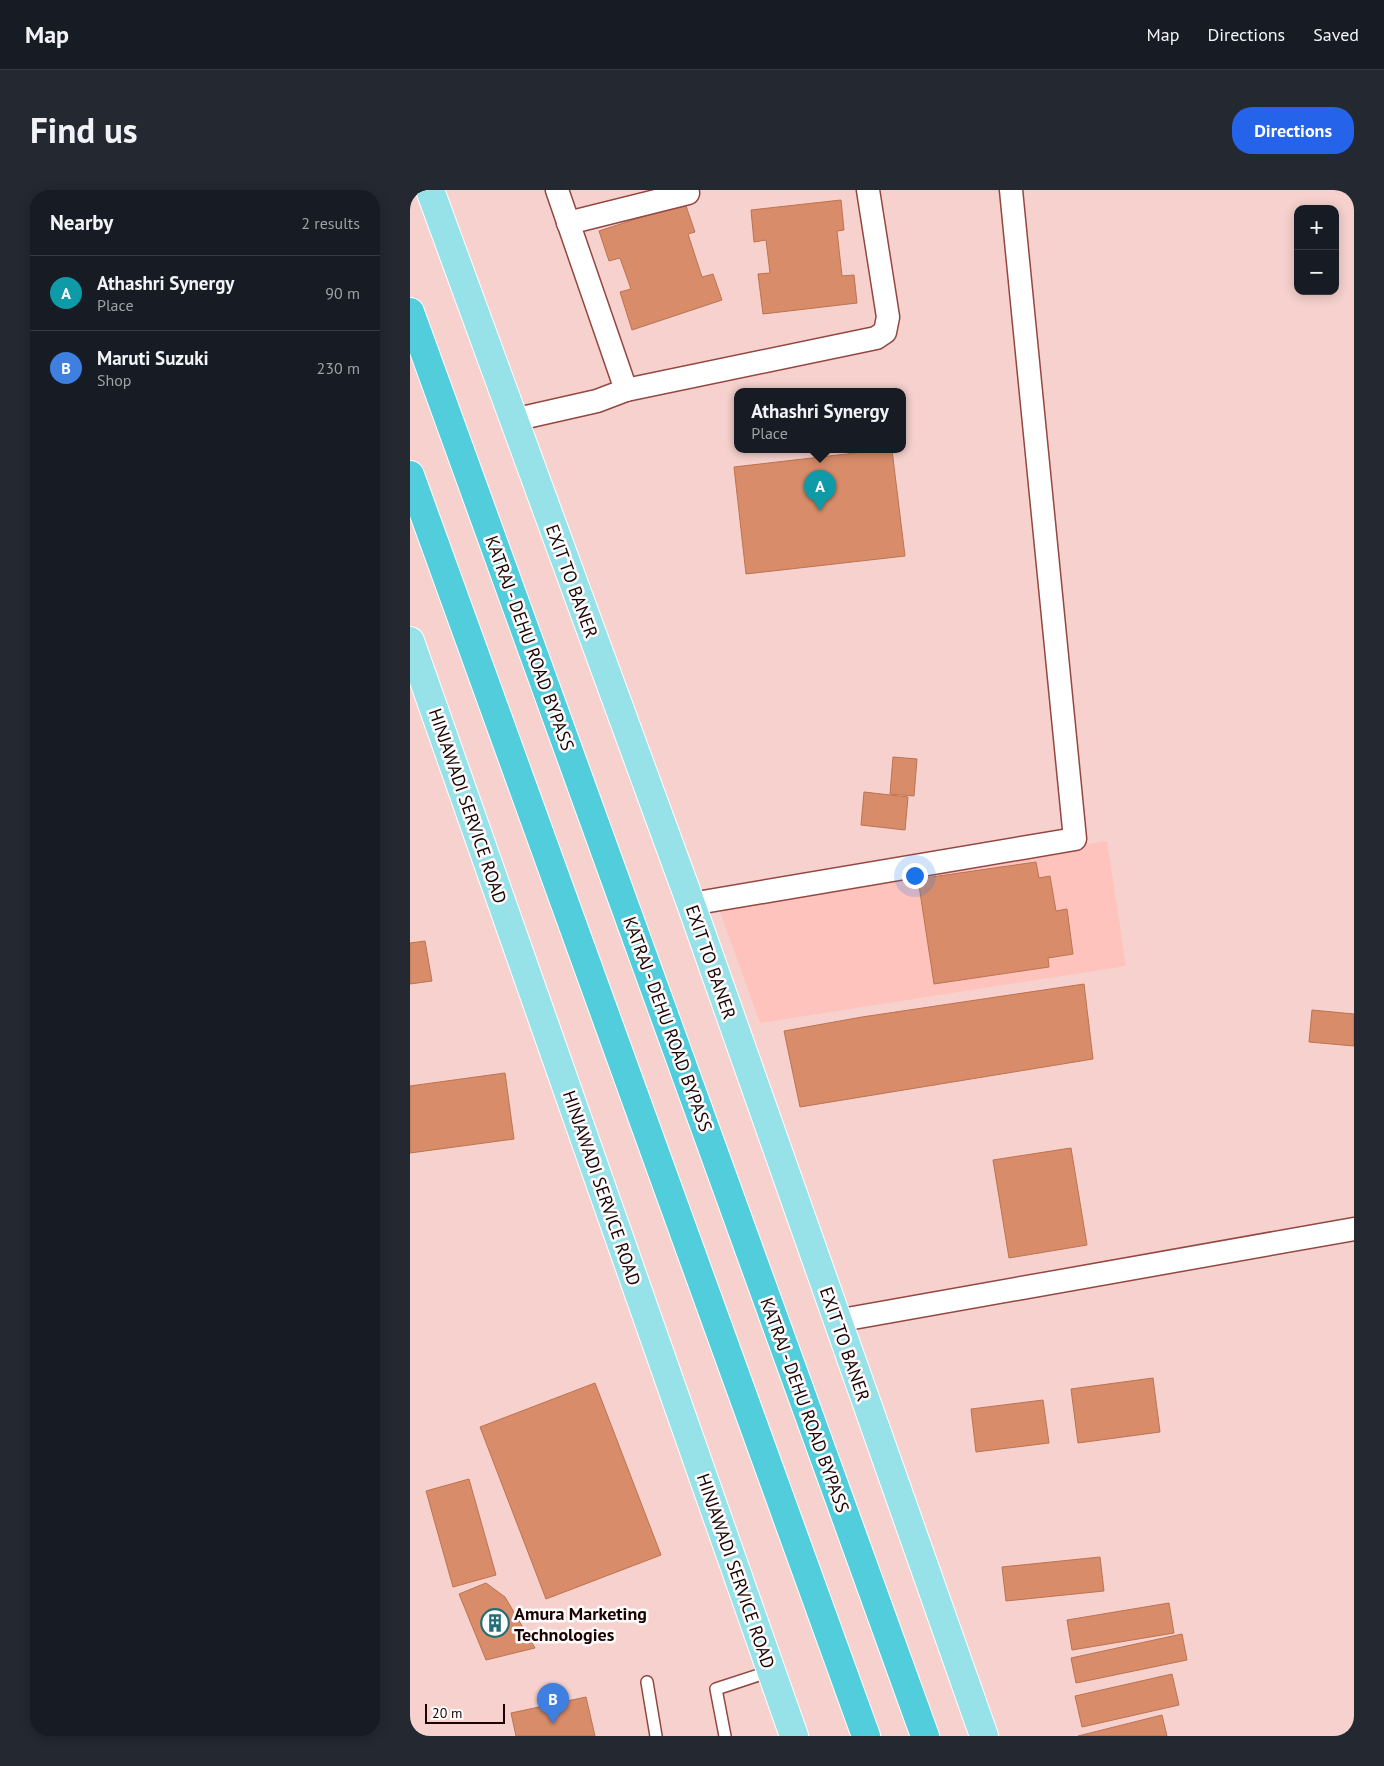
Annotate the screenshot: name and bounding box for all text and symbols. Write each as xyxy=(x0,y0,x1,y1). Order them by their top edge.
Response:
text: Map xyxy=(25,19,69,50)
text: Map xyxy=(1147,23,1179,46)
text: Directions xyxy=(1207,23,1285,46)
text: Saved xyxy=(1313,23,1359,46)
text: Find us xyxy=(30,107,138,153)
button: Directions xyxy=(1232,107,1354,154)
map controls xyxy=(1294,205,1339,295)
button: + xyxy=(1294,205,1339,250)
text: Nearby xyxy=(50,209,113,236)
text: 2 results xyxy=(301,213,360,233)
button: − xyxy=(1294,250,1339,295)
text: Athashri Synergy xyxy=(97,271,234,295)
text: A xyxy=(61,283,71,303)
text: 90 m xyxy=(325,283,360,303)
text: Place xyxy=(97,295,134,315)
text: Maruti Suzuki xyxy=(97,346,209,370)
text: B xyxy=(61,358,71,378)
text: 230 m xyxy=(317,358,360,378)
text: Shop xyxy=(97,370,131,390)
popup xyxy=(734,388,906,453)
text: Athashri Synergy xyxy=(751,399,889,423)
text: Place xyxy=(751,423,788,443)
pin: A xyxy=(804,470,836,511)
street label: EXIT TO BANER xyxy=(541,521,603,641)
street label: KATRAJ - DEHU ROAD BYPASS xyxy=(480,532,580,754)
street label: HINJAWADI SERVICE ROAD xyxy=(424,705,512,907)
your location xyxy=(902,863,928,889)
street label: EXIT TO BANER xyxy=(681,902,741,1022)
street label: KATRAJ - DEHU ROAD BYPASS xyxy=(618,913,718,1135)
street label: HINJAWADI SERVICE ROAD xyxy=(558,1087,646,1289)
street label: EXIT TO BANER xyxy=(815,1284,875,1404)
street label: KATRAJ - DEHU ROAD BYPASS xyxy=(755,1294,855,1516)
street label: HINJAWADI SERVICE ROAD xyxy=(692,1470,780,1672)
place label: Amura Marketing Technologies xyxy=(514,1602,647,1646)
building icon: Amura Marketing Technologies xyxy=(480,1608,510,1638)
pin: B xyxy=(537,1683,569,1724)
scale bar xyxy=(425,1701,505,1724)
text: 20 m xyxy=(432,1704,462,1722)

